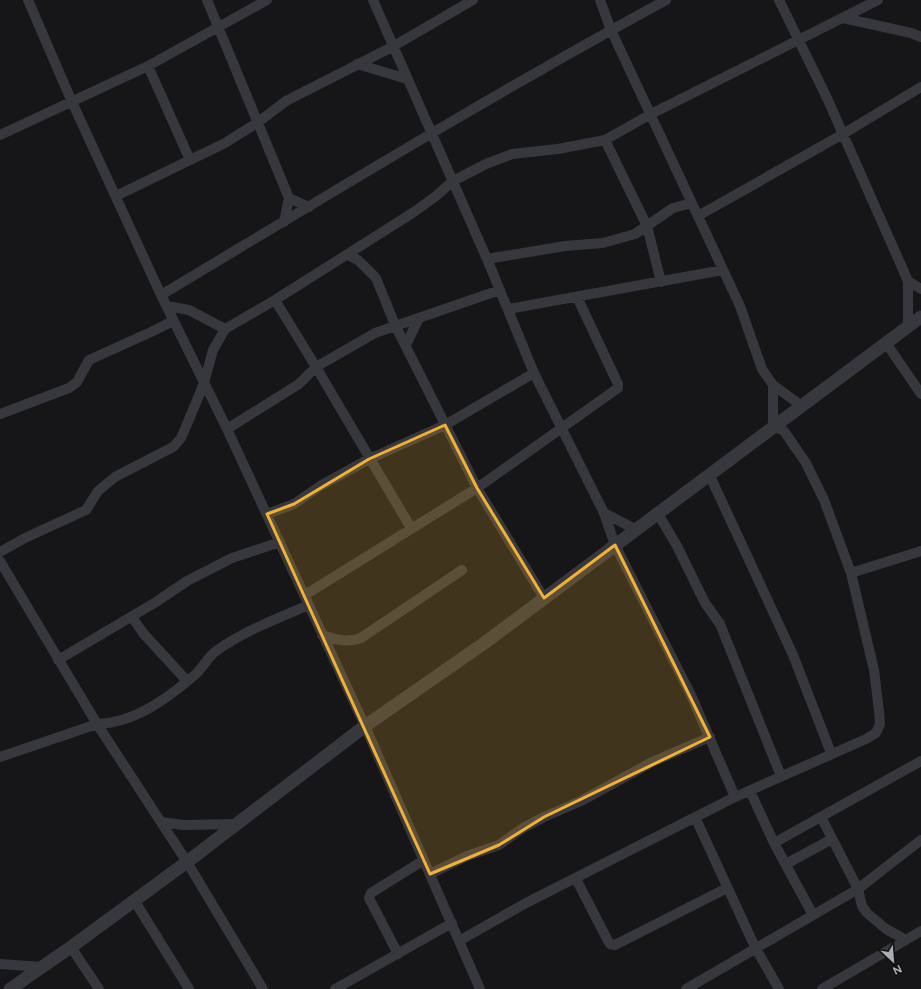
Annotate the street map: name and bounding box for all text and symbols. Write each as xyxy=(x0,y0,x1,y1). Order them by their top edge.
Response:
north arrow xyxy=(873,941,913,981)
text: N xyxy=(890,962,904,977)

